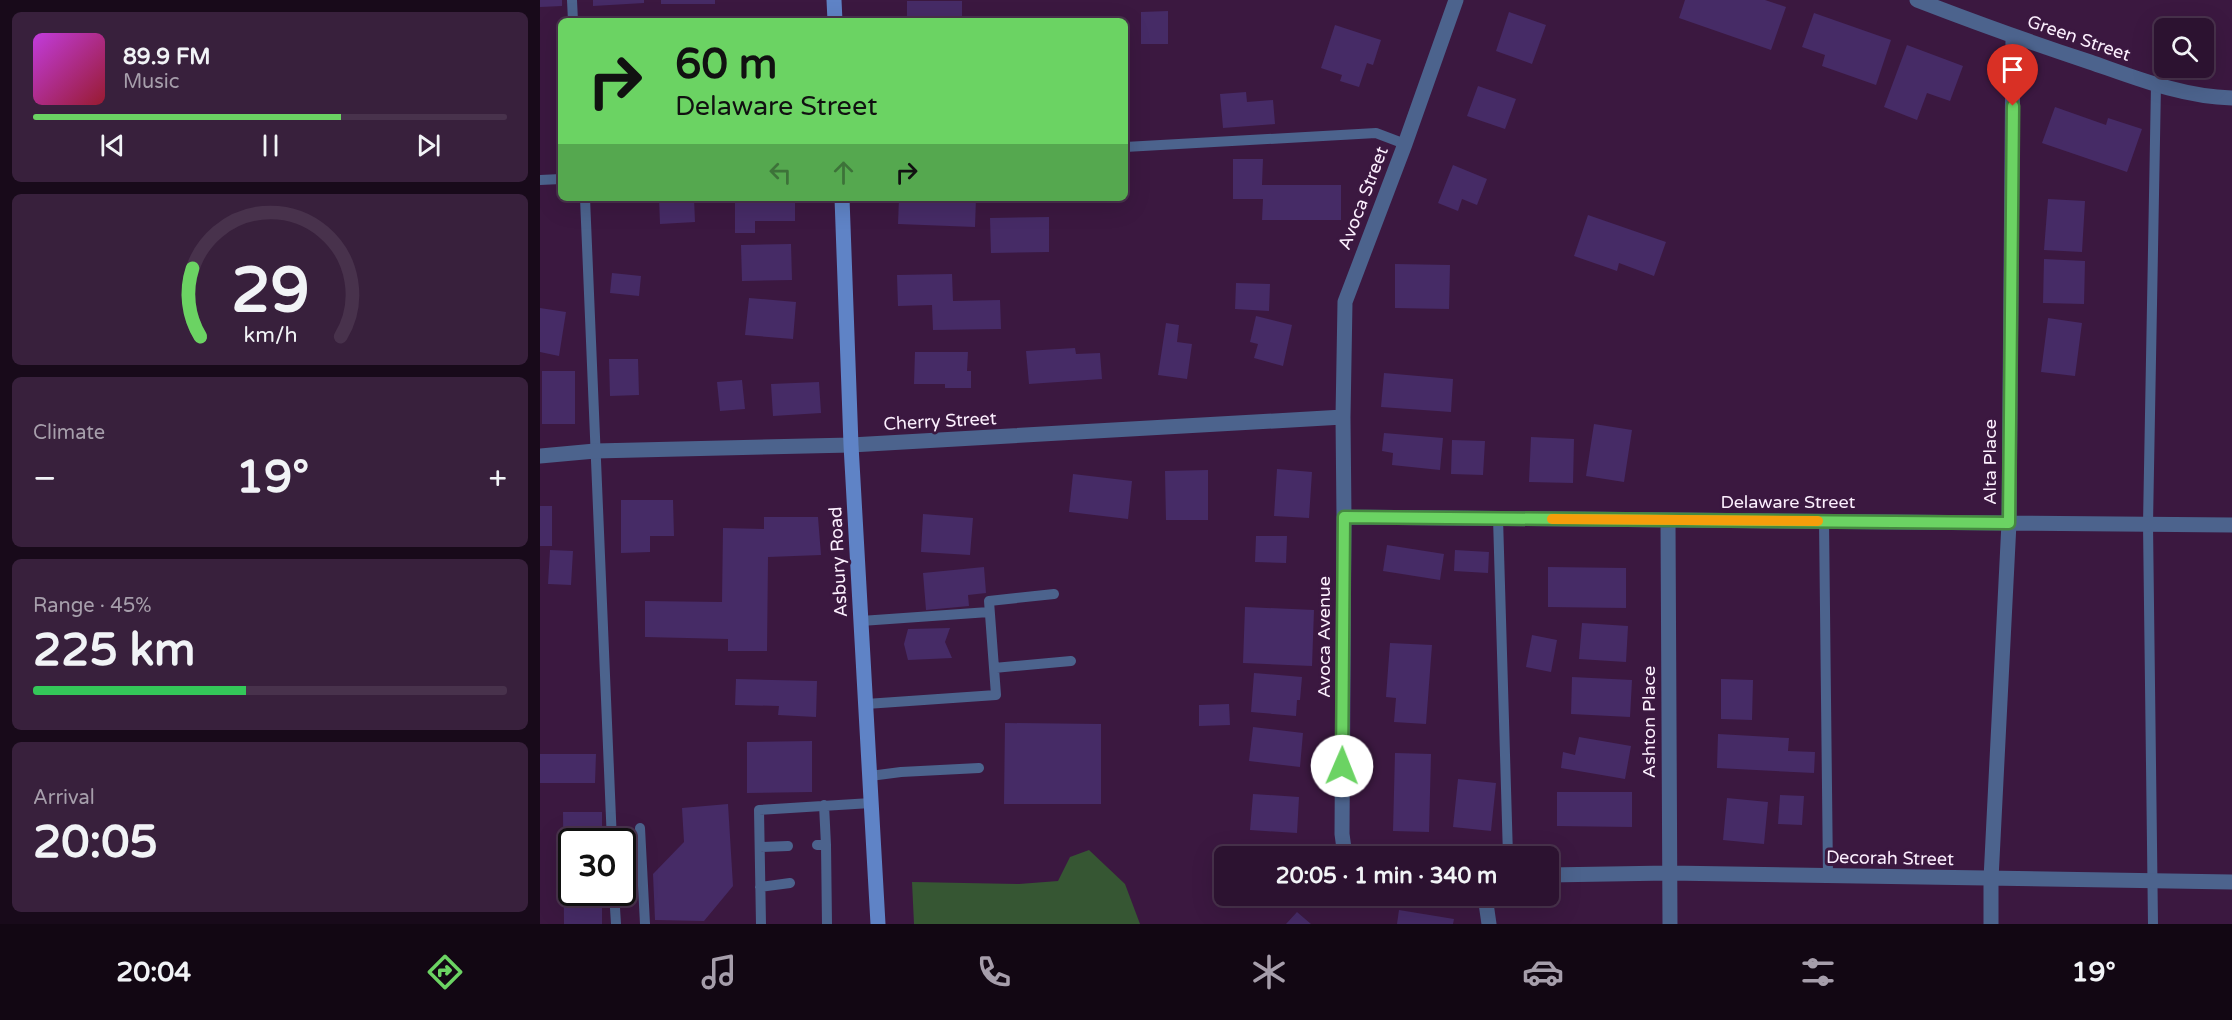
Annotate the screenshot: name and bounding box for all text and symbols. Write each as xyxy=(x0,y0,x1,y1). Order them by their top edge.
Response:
street label: Green Street xyxy=(2024,10,2134,66)
map controls xyxy=(2154,18,2214,78)
button: search xyxy=(2154,18,2214,78)
text: 60 m xyxy=(675,39,777,90)
icon: right xyxy=(576,42,654,120)
text: 89.9 FM xyxy=(123,44,211,70)
pin xyxy=(1987,44,2038,106)
icon: arrive xyxy=(1996,53,2029,86)
text: Music xyxy=(123,70,179,94)
text: Delaware Street xyxy=(675,90,878,123)
icon: previous xyxy=(96,129,129,162)
icon: pause xyxy=(254,129,287,162)
icon: next xyxy=(412,129,445,162)
street label: Avoca Street xyxy=(1333,143,1393,253)
icon: left xyxy=(764,156,797,189)
icon: ahead xyxy=(827,156,860,189)
icon: right xyxy=(890,156,923,189)
text: 29 xyxy=(231,254,309,329)
text: km/h xyxy=(243,322,297,348)
street label: Cherry Street xyxy=(883,407,997,435)
street label: Alta Place xyxy=(1979,419,2001,505)
text: Climate xyxy=(33,421,105,445)
text: 19° xyxy=(236,451,309,505)
text: − xyxy=(33,459,57,498)
text: + xyxy=(488,459,507,498)
street label: Delaware Street xyxy=(1721,491,1856,513)
street label: Asbury Road xyxy=(824,506,852,618)
street label: Avoca Avenue xyxy=(1313,576,1335,698)
text: Range · 45% xyxy=(33,594,152,618)
text: 225 km xyxy=(33,624,195,678)
street label: Ashton Place xyxy=(1638,666,1660,778)
position arrow xyxy=(1310,734,1374,798)
text: Arrival xyxy=(33,786,95,810)
text: 20:05 xyxy=(33,816,158,870)
speed limit sign: 30 xyxy=(558,828,636,906)
street label: Decorah Street xyxy=(1826,846,1954,870)
text: 20:05 · 1 min · 340 m xyxy=(1276,863,1497,889)
icon: directions xyxy=(424,951,466,993)
icon: music xyxy=(698,951,740,993)
icon: phone xyxy=(973,951,1015,993)
icon: climate xyxy=(1248,951,1290,993)
icon: car xyxy=(1522,951,1564,993)
icon: filters xyxy=(1797,951,1839,993)
text: 20:04 xyxy=(116,956,191,989)
text: 19° xyxy=(2072,956,2116,989)

